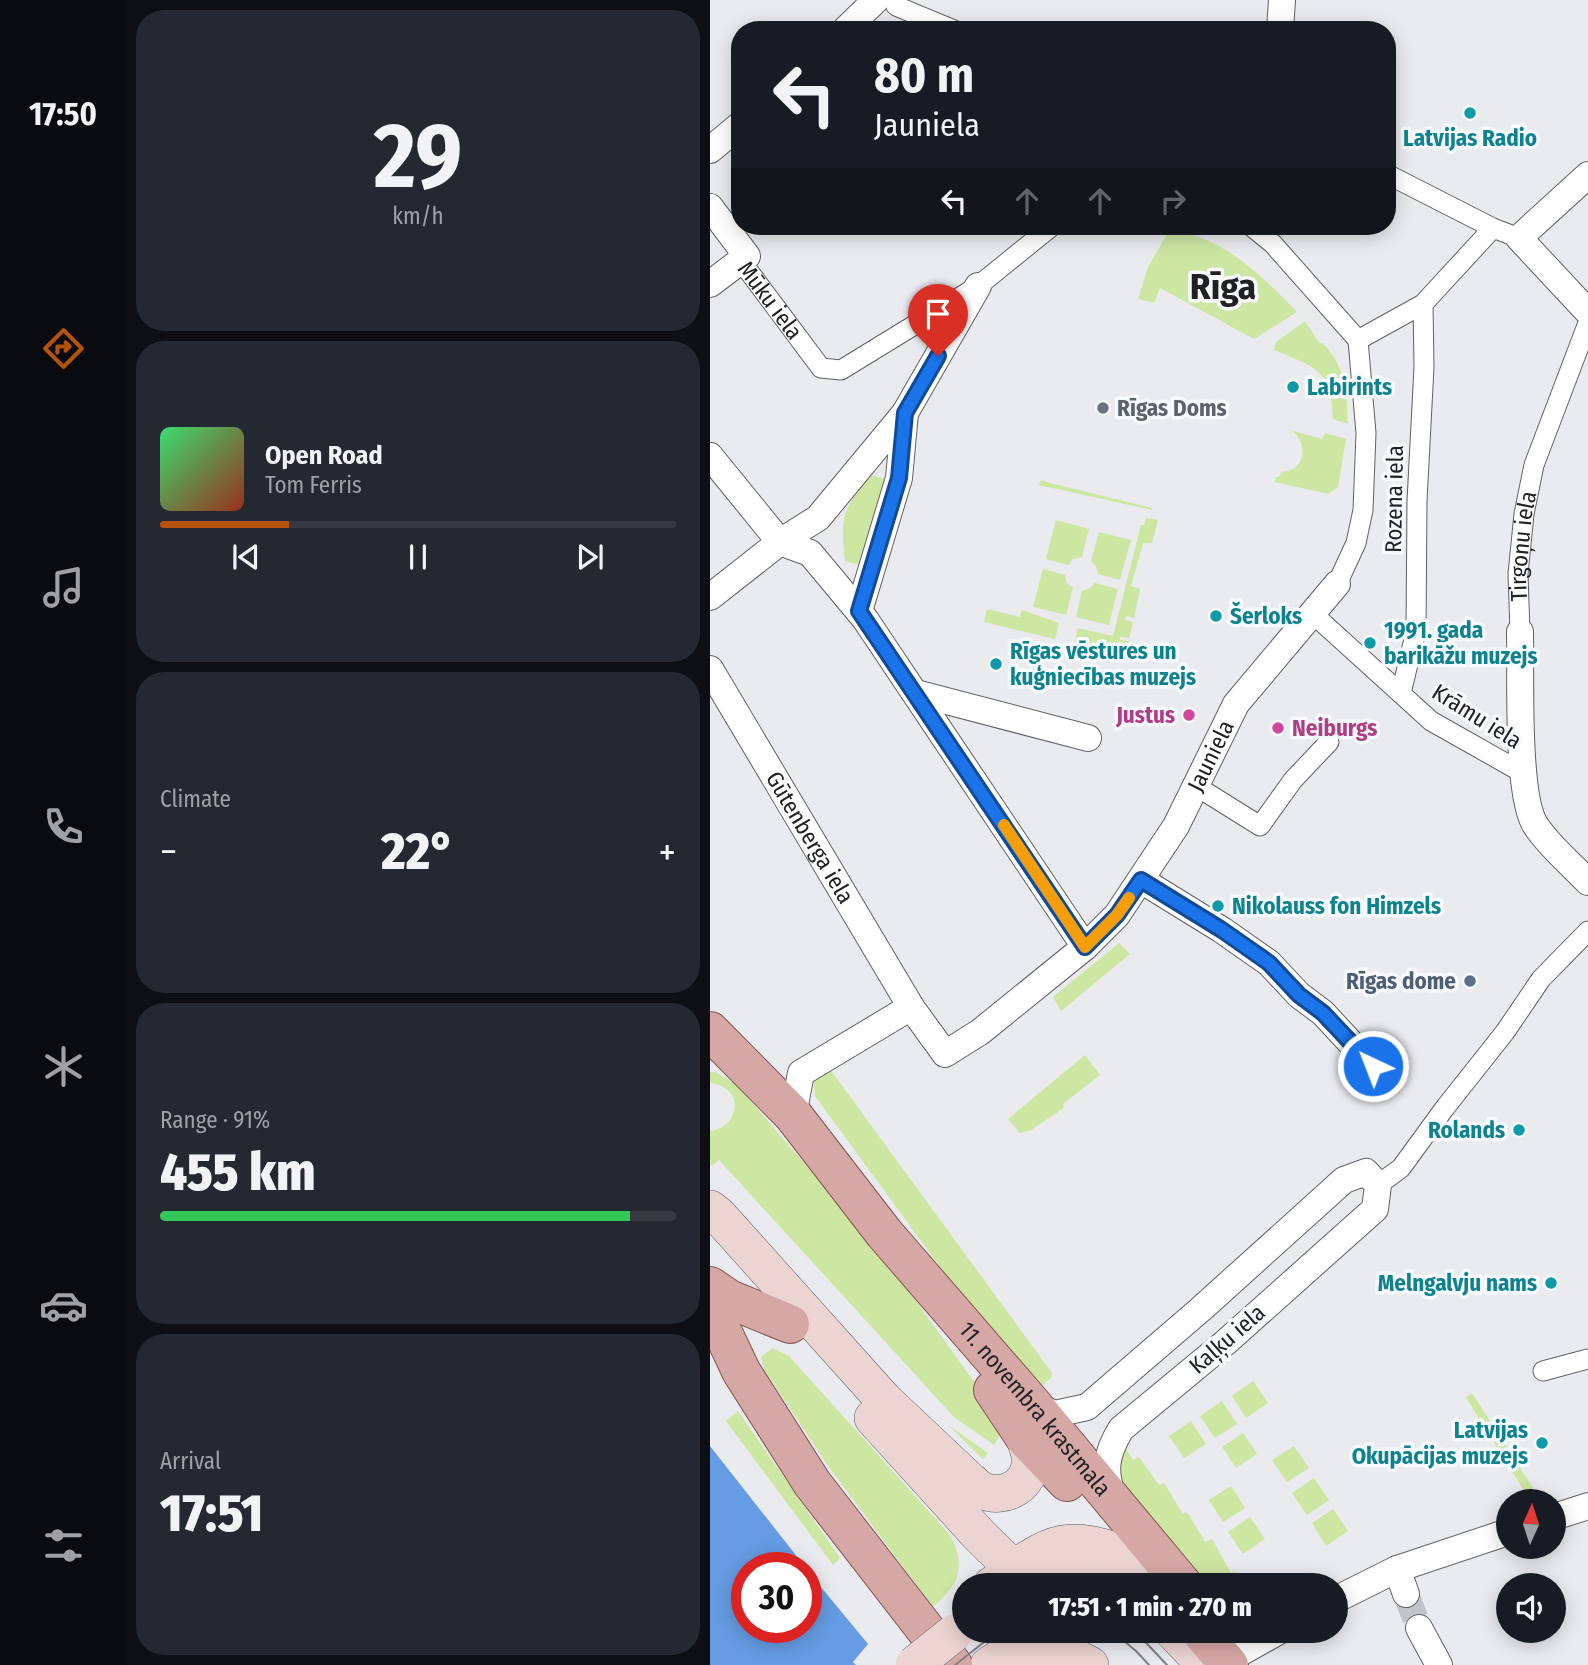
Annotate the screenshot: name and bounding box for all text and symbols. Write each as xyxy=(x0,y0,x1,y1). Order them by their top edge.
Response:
text: 80 m xyxy=(874,46,974,105)
icon: left xyxy=(759,49,850,140)
text: 17:50 xyxy=(29,95,97,133)
text: 29 xyxy=(374,102,462,211)
marker: Latvijas Radio xyxy=(1462,105,1478,121)
text: Jauniela xyxy=(874,106,980,144)
place label: Latvijas Radio xyxy=(1403,124,1537,152)
icon: left xyxy=(935,182,973,220)
icon: ahead xyxy=(1008,182,1046,220)
icon: ahead xyxy=(1081,182,1119,220)
icon: right xyxy=(1154,182,1192,220)
text: km/h xyxy=(392,202,444,230)
street label: Mūku iela xyxy=(732,255,809,345)
district label: Rīga xyxy=(1190,264,1256,309)
pin xyxy=(908,284,968,356)
icon: arrive xyxy=(919,295,957,333)
icon: directions xyxy=(39,324,88,373)
place label: Labirints xyxy=(1307,373,1392,401)
marker: Labirints xyxy=(1285,379,1301,395)
place label: Rīgas Doms xyxy=(1117,394,1227,422)
marker: Rīgas Doms xyxy=(1095,400,1111,416)
text: Open Road xyxy=(265,440,383,471)
street label: Rozena iela xyxy=(1379,445,1409,553)
text: Tom Ferris xyxy=(265,471,362,499)
street label: Tirgoņu iela xyxy=(1504,489,1542,602)
icon: previous xyxy=(227,538,265,576)
icon: pause xyxy=(399,538,437,576)
icon: next xyxy=(571,538,609,576)
icon: music xyxy=(39,563,88,612)
place label: Šerloks xyxy=(1230,601,1302,630)
marker: Šerloks xyxy=(1208,608,1224,624)
place label: 1991. gada barikāžu muzejs xyxy=(1384,616,1538,670)
marker: 1991. gada barikāžu muzejs xyxy=(1362,635,1378,651)
place label: Rīgas vēstures un kuģniecības muzejs xyxy=(1010,637,1196,691)
marker: Rīgas vēstures un kuģniecības muzejs xyxy=(988,656,1004,672)
street label: Krāmu iela xyxy=(1427,678,1527,754)
place label: Justus xyxy=(1115,701,1175,729)
marker: Justus xyxy=(1181,707,1197,723)
place label: Neiburgs xyxy=(1292,714,1377,742)
street label: Jauniela xyxy=(1181,715,1240,796)
marker: Neiburgs xyxy=(1270,720,1286,736)
street label: Gūtenberga iela xyxy=(760,766,860,909)
text: Climate xyxy=(160,785,231,813)
icon: phone xyxy=(39,802,88,851)
text: 22° xyxy=(381,820,455,883)
text: − xyxy=(160,829,177,875)
text: + xyxy=(659,829,676,875)
place label: Nikolauss fon Himzels xyxy=(1232,892,1441,920)
marker: Nikolauss fon Himzels xyxy=(1210,898,1226,914)
place label: Rīgas dome xyxy=(1346,967,1456,995)
marker: Rīgas dome xyxy=(1462,973,1478,989)
position arrow xyxy=(1336,1029,1410,1103)
icon: climate xyxy=(39,1042,88,1091)
text: Range · 91% xyxy=(160,1106,270,1134)
place label: Rolands xyxy=(1428,1116,1505,1144)
marker: Rolands xyxy=(1511,1122,1527,1138)
text: 455 km xyxy=(160,1141,316,1204)
place label: Melngalvju nams xyxy=(1378,1269,1537,1297)
marker: Melngalvju nams xyxy=(1543,1275,1559,1291)
icon: car xyxy=(39,1281,88,1330)
street label: Kaļķu iela xyxy=(1183,1298,1272,1381)
street label: 11. novembra krastmala xyxy=(953,1316,1117,1502)
place label: Latvijas Okupācijas muzejs xyxy=(1352,1416,1528,1470)
marker: Latvijas Okupācijas muzejs xyxy=(1534,1435,1550,1451)
text: Arrival xyxy=(160,1447,221,1475)
text: 17:51 xyxy=(160,1482,263,1545)
north arrow xyxy=(1496,1489,1566,1559)
map controls xyxy=(1496,1489,1566,1643)
icon: filters xyxy=(39,1521,88,1570)
speed limit sign: 30 xyxy=(731,1552,822,1643)
button: sound xyxy=(1496,1573,1566,1643)
text: 17:51 · 1 min · 270 m xyxy=(1048,1592,1252,1623)

